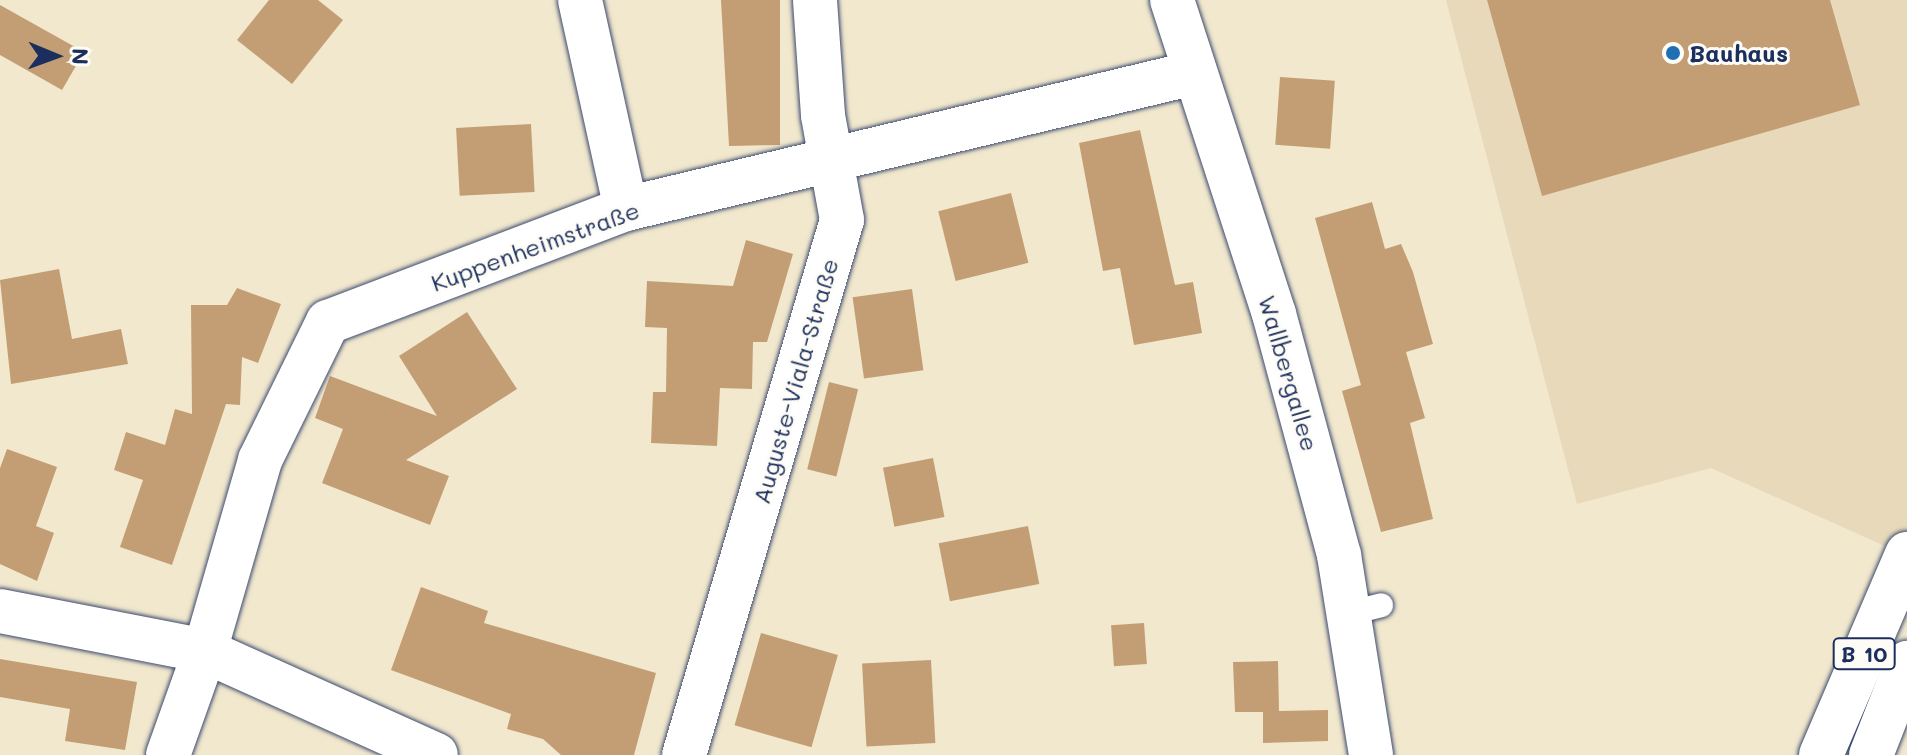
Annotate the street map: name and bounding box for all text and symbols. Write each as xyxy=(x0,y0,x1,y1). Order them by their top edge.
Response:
north arrow xyxy=(16,16,96,96)
place label: Bauhaus xyxy=(1689,39,1788,67)
marker: Bauhaus xyxy=(1664,44,1682,62)
text: N xyxy=(66,48,95,65)
street label: Kuppenheimstraße xyxy=(427,195,643,297)
street label: Auguste-Viala-Straße xyxy=(746,255,844,507)
street label: Wallbergallee xyxy=(1253,292,1325,454)
road number: B 10 xyxy=(1832,636,1896,672)

